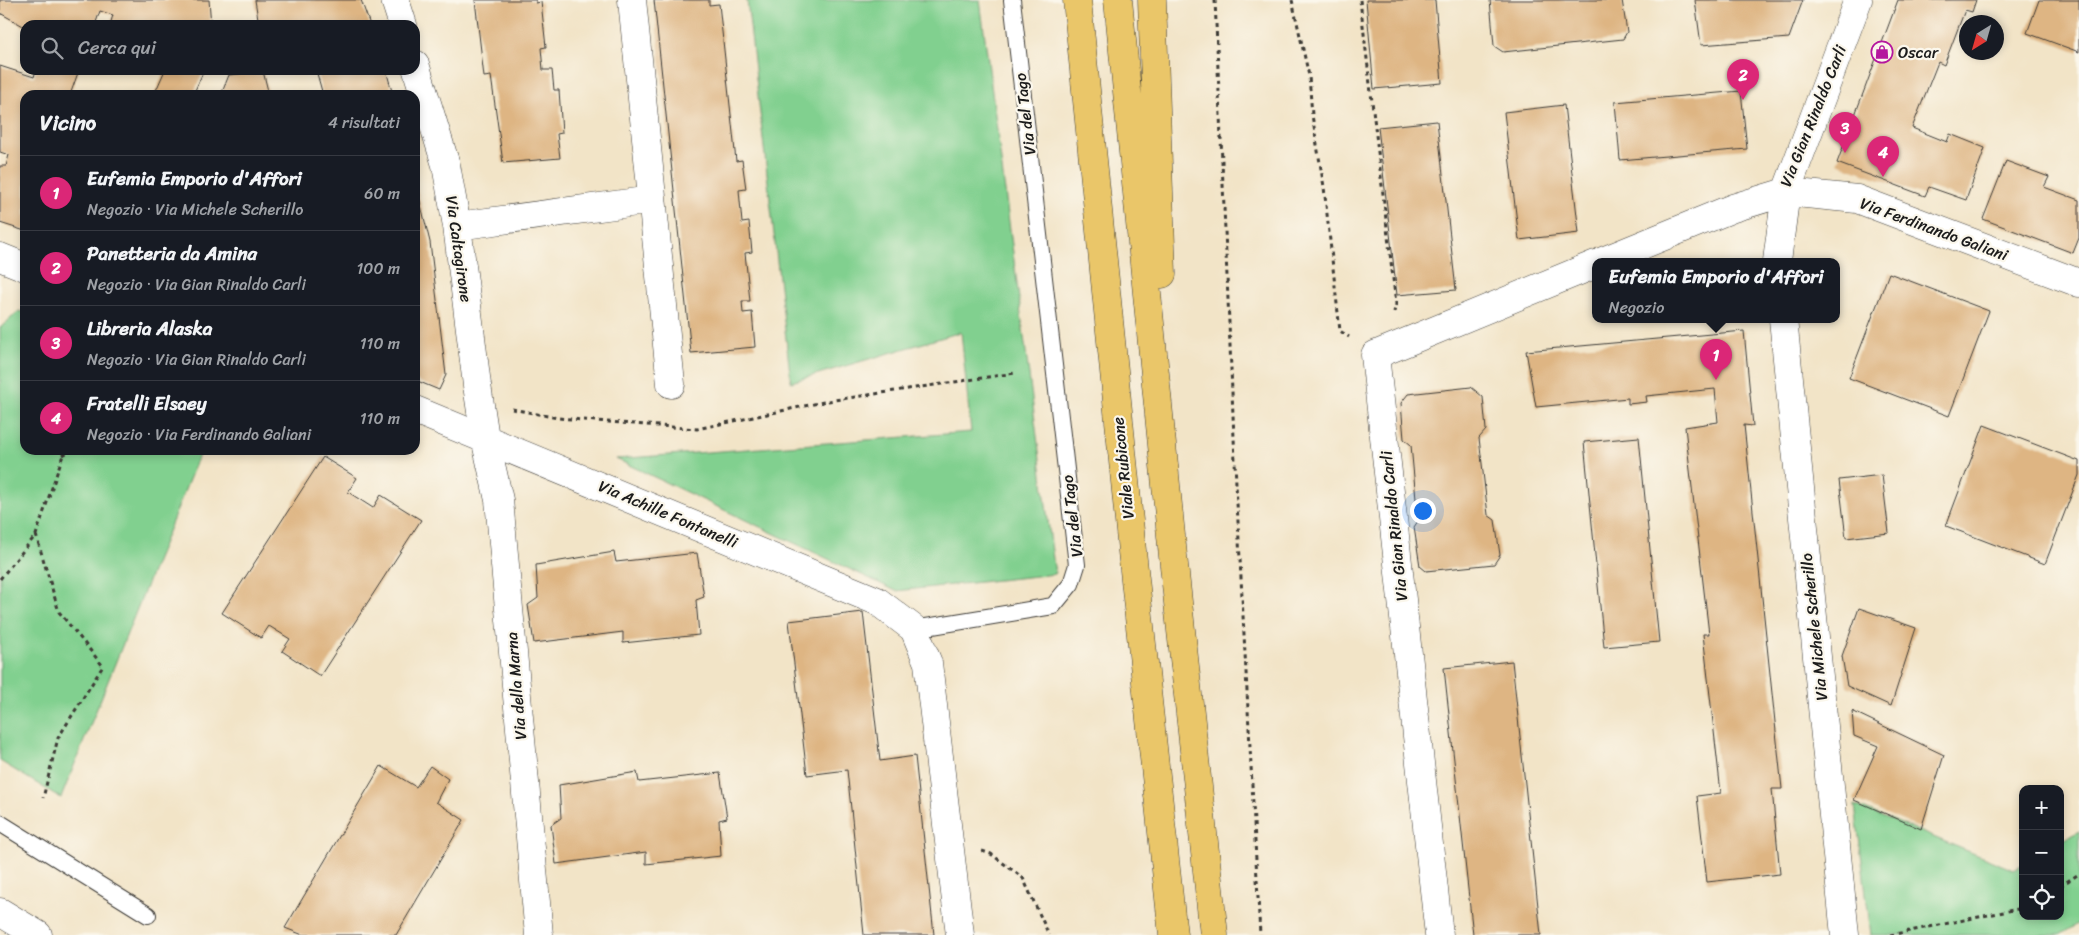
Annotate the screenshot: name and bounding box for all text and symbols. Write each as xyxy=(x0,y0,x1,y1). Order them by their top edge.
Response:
north arrow xyxy=(1959,15,2004,60)
search box xyxy=(20,20,420,75)
text: Cerca qui xyxy=(78,31,156,64)
icon: search xyxy=(38,34,66,62)
place label: Oscar xyxy=(1898,38,1940,67)
street label: Via Gian Rinaldo Carli xyxy=(1771,40,1855,191)
shop icon: Oscar xyxy=(1870,40,1894,64)
pin: 2 xyxy=(1727,59,1759,100)
street label: Via del Tago xyxy=(1006,71,1044,157)
text: Vicino xyxy=(40,104,96,142)
text: 4 risultati xyxy=(328,108,400,137)
pin: 3 xyxy=(1829,112,1861,153)
pin: 4 xyxy=(1867,136,1899,177)
text: Eufemia Emporio d'Affori xyxy=(87,162,302,195)
text: 1 xyxy=(53,179,59,208)
text: 60 m xyxy=(364,179,400,208)
street label: Via Ferdinando Galiani xyxy=(1856,189,2013,269)
street label: Via Caltagirone xyxy=(437,194,481,304)
text: Negozio · Via Michele Scherillo xyxy=(87,195,303,224)
text: Panetteria da Amina xyxy=(87,237,257,270)
text: 2 xyxy=(51,254,61,283)
text: 100 m xyxy=(356,254,400,283)
popup xyxy=(1592,258,1840,323)
text: Eufemia Emporio d'Affori xyxy=(1609,260,1823,293)
text: Negozio · Via Gian Rinaldo Carli xyxy=(87,270,306,299)
text: Negozio xyxy=(1609,293,1664,322)
text: Libreria Alaska xyxy=(87,312,212,345)
text: 3 xyxy=(52,329,60,358)
text: 110 m xyxy=(360,329,400,358)
pin: 1 xyxy=(1700,339,1732,380)
text: Negozio · Via Gian Rinaldo Carli xyxy=(87,345,306,374)
text: Fratelli Elsaey xyxy=(87,387,207,420)
text: 4 xyxy=(51,404,61,433)
text: 110 m xyxy=(360,404,400,433)
street label: Viale Rubicone xyxy=(1103,416,1143,520)
text: Negozio · Via Ferdinando Galiani xyxy=(87,420,311,449)
street label: Via Gian Rinaldo Carli xyxy=(1372,449,1416,602)
street label: Via Achille Fontanelli xyxy=(594,471,743,557)
street label: Via del Tago xyxy=(1053,473,1091,559)
your location xyxy=(1410,498,1436,524)
street label: Via Michele Scherillo xyxy=(1792,552,1836,702)
street label: Via della Marna xyxy=(497,631,535,741)
map controls xyxy=(2019,785,2064,920)
button: + xyxy=(2019,785,2064,830)
button: − xyxy=(2019,830,2064,875)
button: locate xyxy=(2019,875,2064,920)

